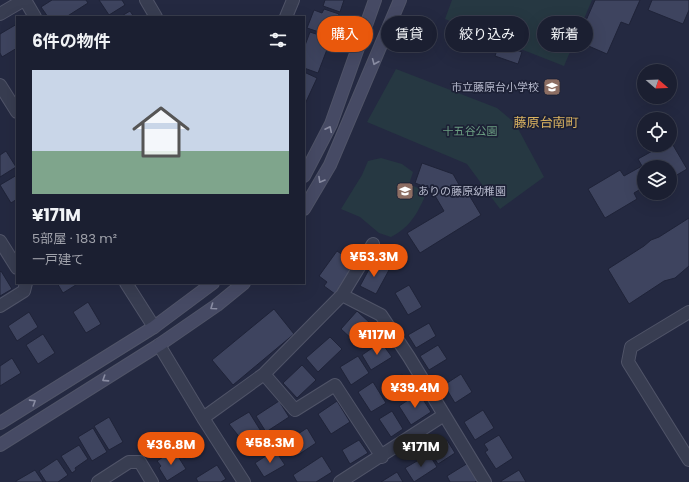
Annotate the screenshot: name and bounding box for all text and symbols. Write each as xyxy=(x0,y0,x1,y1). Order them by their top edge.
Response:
chip: 購入 xyxy=(317,16,373,52)
chip: 賃貸 xyxy=(381,16,437,52)
chip: 絞り込み xyxy=(445,16,529,52)
chip: 新着 xyxy=(537,16,593,52)
text: 6件の物件 xyxy=(32,29,111,53)
icon: filters xyxy=(267,29,289,51)
one-way arrow xyxy=(371,58,379,65)
north arrow xyxy=(637,64,677,104)
map controls xyxy=(637,64,677,200)
school or university icon: 市立藤原台小学校 xyxy=(542,77,562,97)
place label: 市立藤原台小学校 xyxy=(451,79,539,95)
icon: home xyxy=(125,96,197,168)
button: locate xyxy=(637,112,677,152)
district label: 藤原台南町 xyxy=(513,113,579,132)
park label: 十五谷公園 xyxy=(443,123,498,139)
one-way arrow xyxy=(324,126,332,133)
button: layers xyxy=(637,160,677,200)
one-way arrow xyxy=(319,176,326,183)
school or university icon: ありの藤原幼稚園 xyxy=(395,181,415,201)
place label: ありの藤原幼稚園 xyxy=(418,183,506,199)
text: ¥171M xyxy=(32,203,81,227)
text: 5部屋 · 183 m² xyxy=(32,229,117,248)
pin: ¥53.3M xyxy=(341,244,407,278)
text: ¥53.3M xyxy=(350,247,398,266)
text: 一戸建て xyxy=(32,250,84,269)
one-way arrow xyxy=(211,302,218,309)
pin: ¥117M xyxy=(349,322,405,356)
text: ¥117M xyxy=(358,325,396,344)
one-way arrow xyxy=(102,375,109,382)
pin: ¥39.4M xyxy=(382,375,448,409)
text: ¥39.4M xyxy=(391,378,439,397)
one-way arrow xyxy=(29,400,36,407)
pin: ¥58.3M xyxy=(237,430,303,464)
pin: ¥36.8M xyxy=(138,432,204,466)
text: ¥58.3M xyxy=(245,433,295,452)
pin: ¥171M xyxy=(393,434,449,468)
text: ¥36.8M xyxy=(147,435,195,454)
text: ¥171M xyxy=(402,437,440,456)

